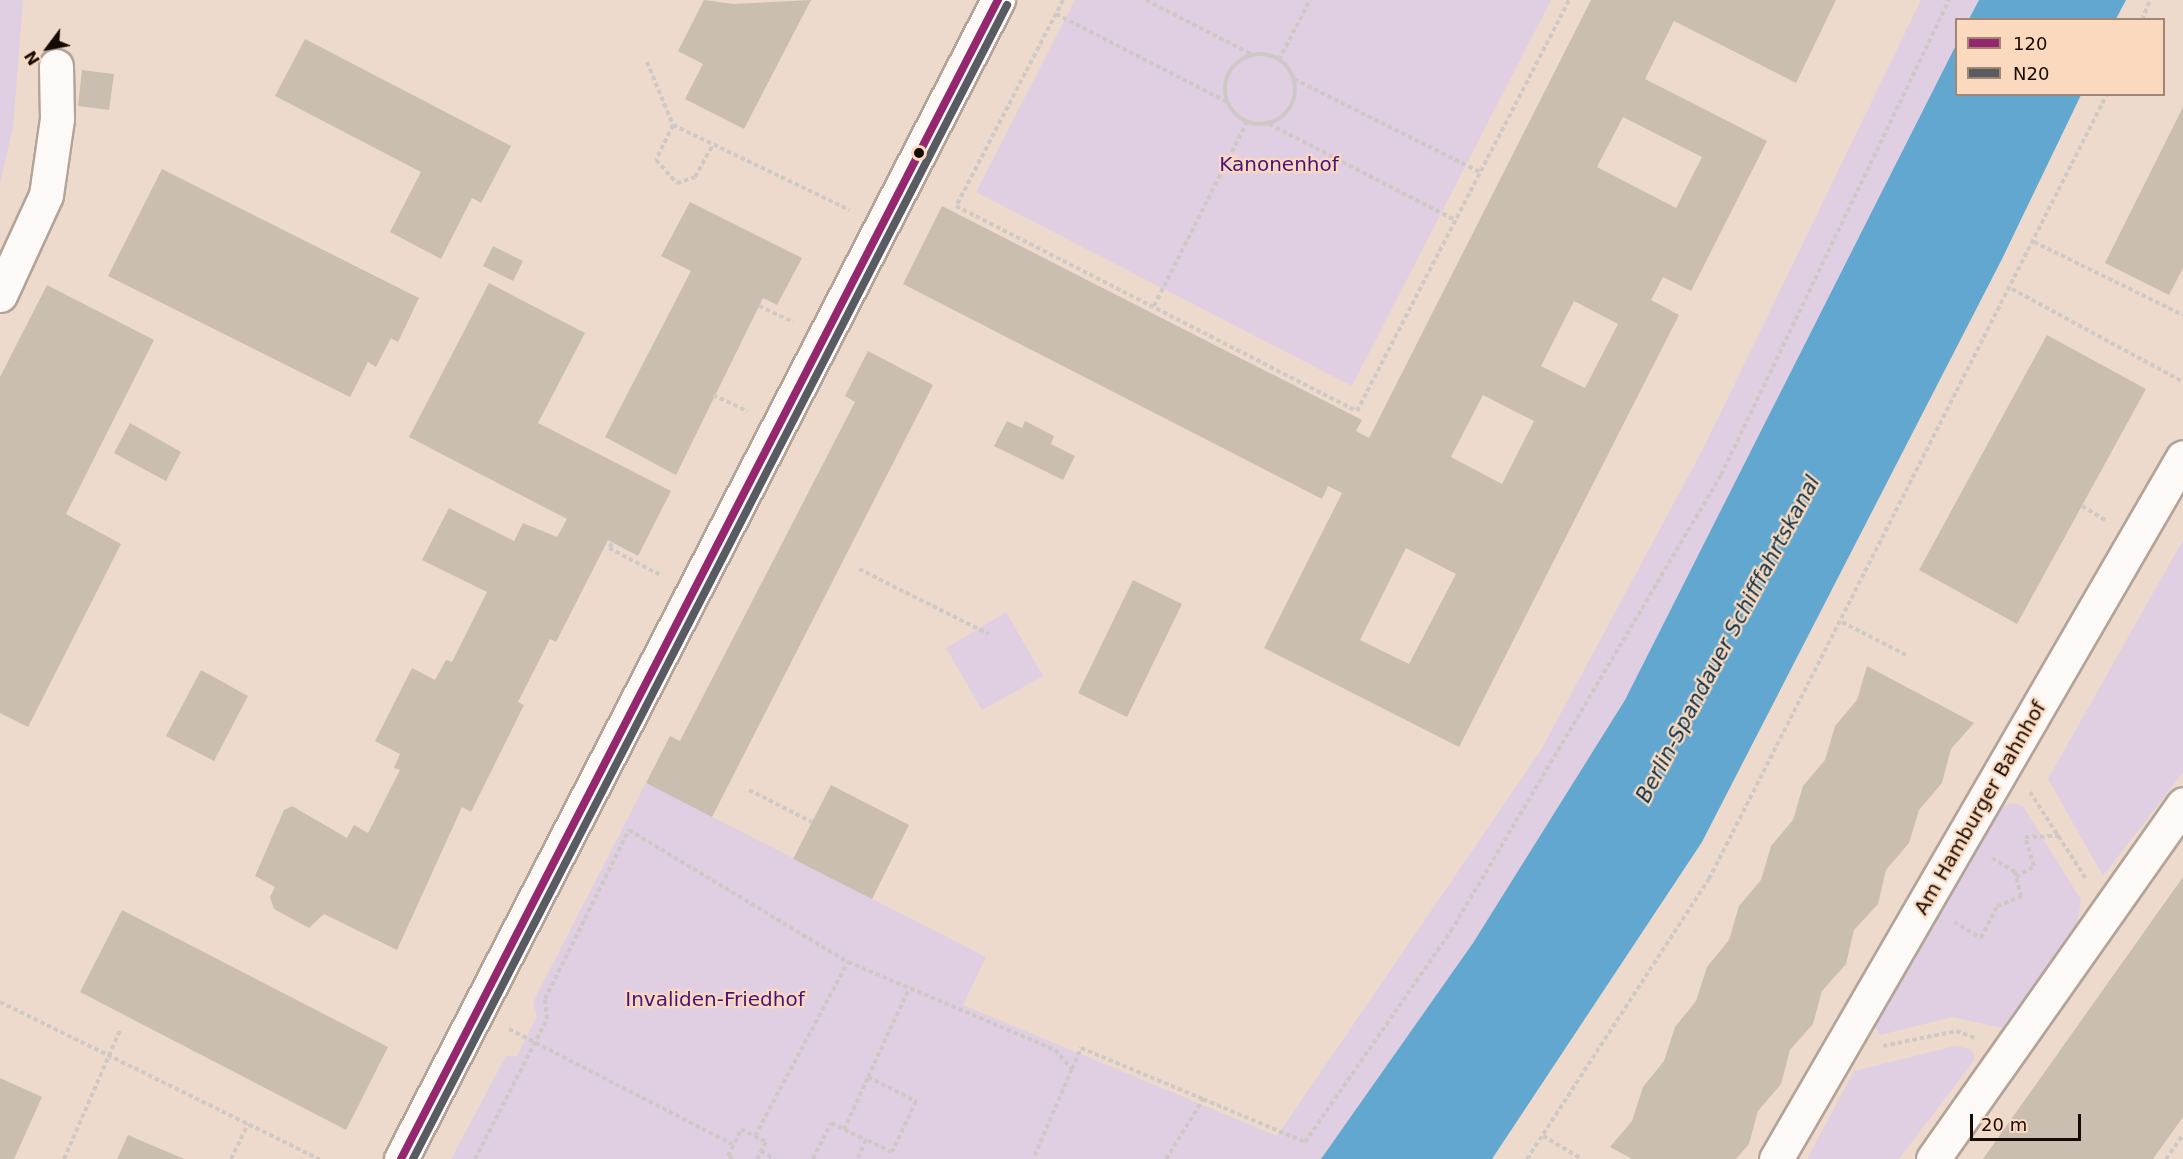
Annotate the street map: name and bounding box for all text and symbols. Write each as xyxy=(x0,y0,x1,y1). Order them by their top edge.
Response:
north arrow xyxy=(18,18,78,78)
legend xyxy=(1955,18,2165,96)
text: 120 xyxy=(2013,33,2047,54)
text: N xyxy=(21,47,44,69)
text: N20 xyxy=(2013,63,2049,84)
unlabelled marker xyxy=(913,147,925,159)
park label: Kanonenhof xyxy=(1219,152,1339,176)
water label: Berlin-Spandauer Schifffahrtskanal xyxy=(1631,471,1825,807)
street label: Am Hamburger Bahnhof xyxy=(1909,697,2051,919)
park label: Invaliden-Friedhof xyxy=(625,987,805,1011)
scale bar xyxy=(1973,1102,2084,1140)
text: 20 m xyxy=(1981,1114,2027,1135)

